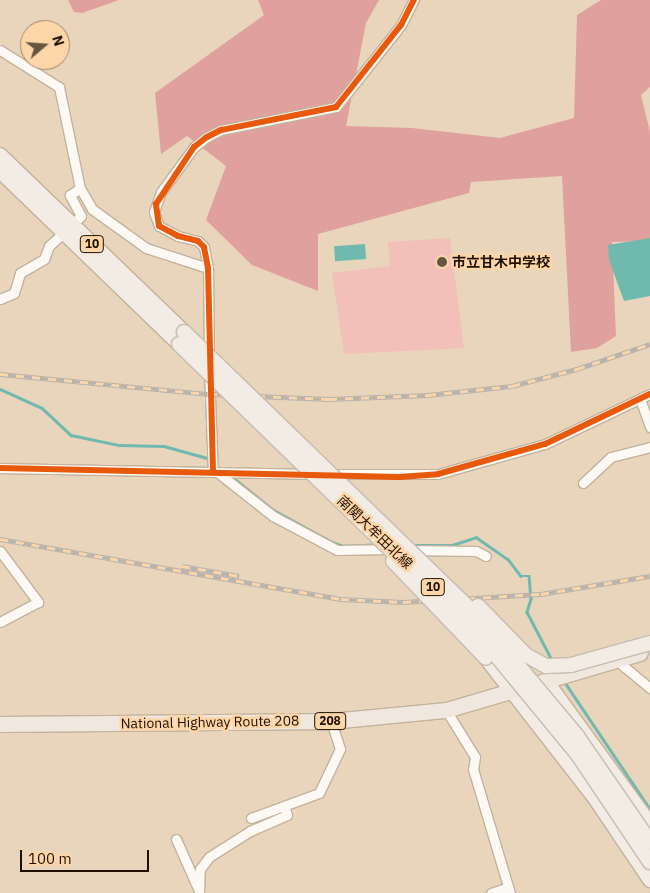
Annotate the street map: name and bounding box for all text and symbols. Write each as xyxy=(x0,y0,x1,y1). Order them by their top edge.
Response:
north arrow xyxy=(20,20,70,70)
text: N xyxy=(48,33,68,48)
road number: 10 xyxy=(80,234,104,253)
place label: 市立甘木中学校 xyxy=(452,254,550,270)
marker: 市立甘木中学校 xyxy=(436,256,448,268)
street label: 南関大牟田北線 xyxy=(334,492,416,572)
road number: 10 xyxy=(420,578,446,596)
road number: 208 xyxy=(314,711,346,730)
street label: National Highway Route 208 xyxy=(120,712,300,732)
scale bar xyxy=(22,840,151,872)
text: 100 m xyxy=(28,849,72,868)

